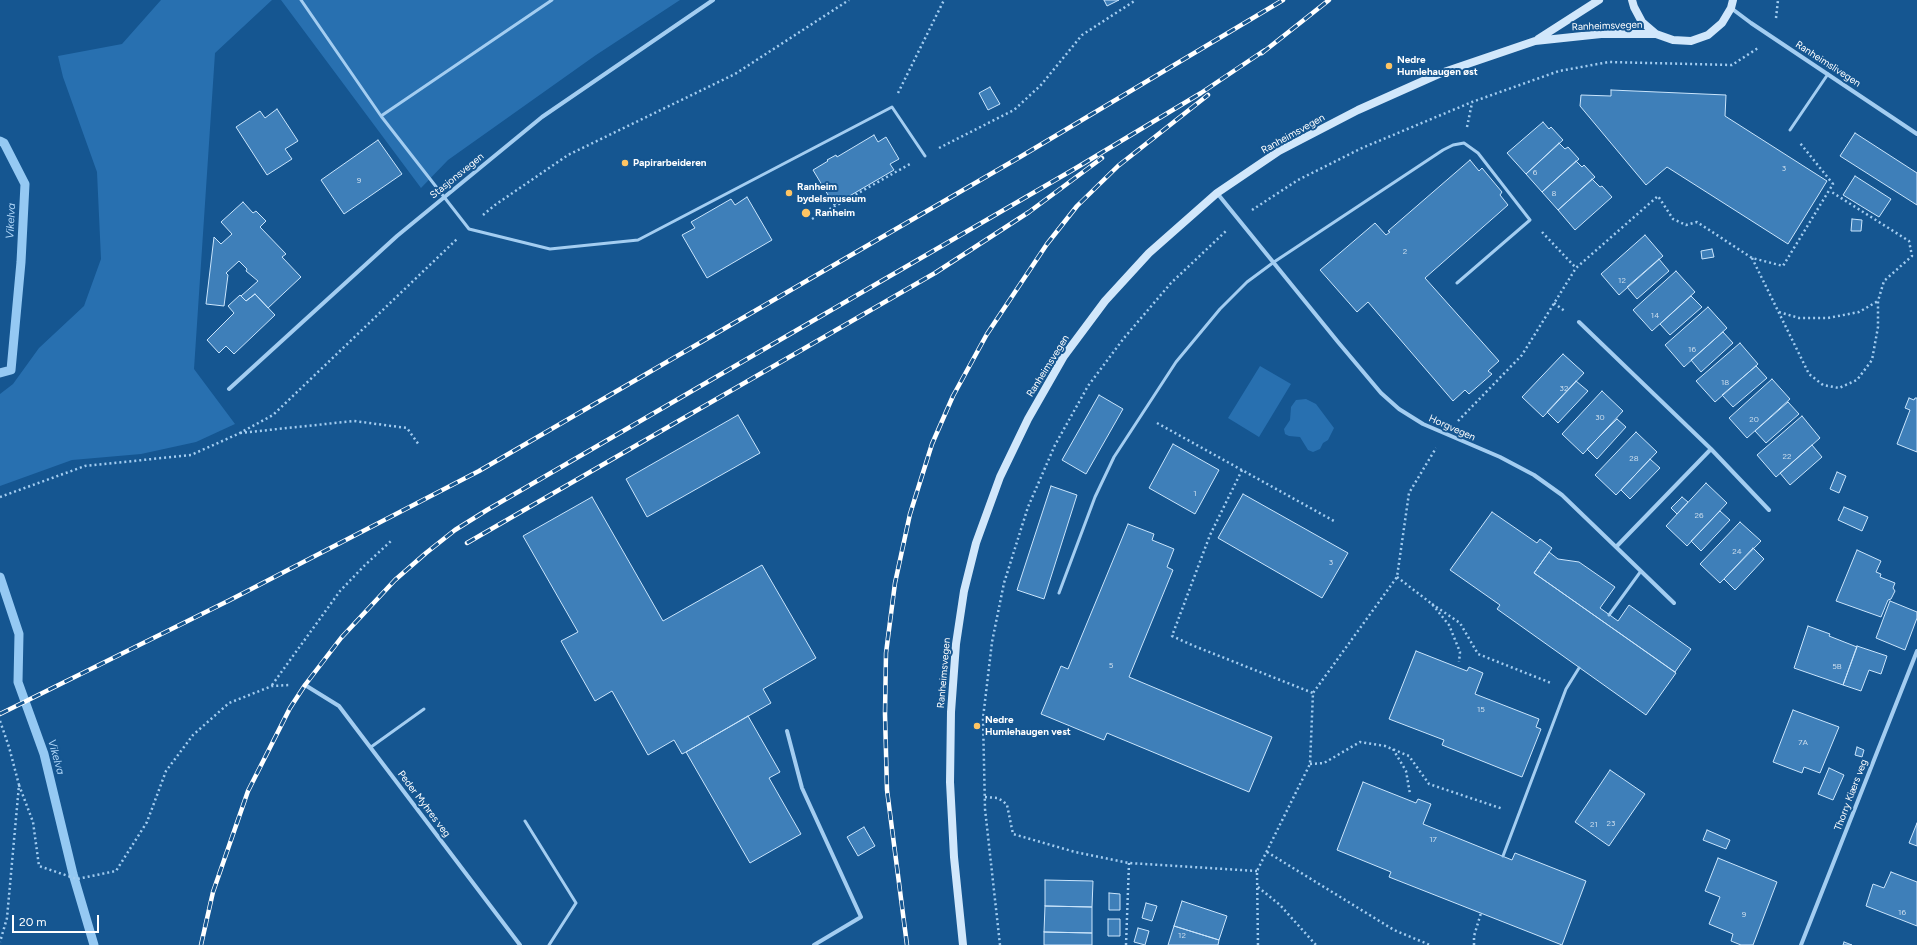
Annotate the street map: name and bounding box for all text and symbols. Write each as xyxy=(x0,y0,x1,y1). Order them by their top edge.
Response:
street label: Ranheimsvegen xyxy=(1571,19,1643,33)
street label: Ranheimslivegen xyxy=(1793,38,1863,90)
place label: Nedre Humlehaugen øst xyxy=(1397,54,1478,78)
marker: Nedre Humlehaugen øst xyxy=(1384,61,1394,71)
street label: Ranheimsvegen xyxy=(1259,112,1327,156)
street label: Stasjonsvegen xyxy=(428,151,486,201)
place label: Papirarbeideren xyxy=(633,157,706,169)
marker: Papirarbeideren xyxy=(620,158,630,168)
house number: 3 xyxy=(1782,164,1786,174)
house number: 6 xyxy=(1533,168,1537,178)
house number: 9 xyxy=(357,176,361,186)
place label: Ranheim bydelsmuseum xyxy=(797,181,866,204)
marker: Ranheim bydelsmuseum xyxy=(784,188,794,198)
house number: 8 xyxy=(1552,189,1556,199)
water label: Vikelva xyxy=(3,203,19,239)
marker: Ranheim xyxy=(800,207,812,219)
place label: Ranheim xyxy=(815,207,855,219)
house number: 2 xyxy=(1403,247,1407,257)
house number: 12 xyxy=(1618,276,1626,286)
house number: 14 xyxy=(1651,311,1659,321)
street label: Ranheimsvegen xyxy=(1024,333,1072,399)
house number: 16 xyxy=(1688,345,1696,355)
house number: 18 xyxy=(1721,378,1729,388)
house number: 32 xyxy=(1560,384,1568,394)
street label: Horgvegen xyxy=(1427,412,1477,444)
house number: 30 xyxy=(1595,413,1605,423)
house number: 20 xyxy=(1749,415,1759,425)
house number: 22 xyxy=(1783,452,1791,462)
house number: 28 xyxy=(1629,454,1639,464)
house number: 1 xyxy=(1193,489,1197,499)
house number: 26 xyxy=(1695,511,1703,521)
house number: 24 xyxy=(1732,547,1742,557)
house number: 3 xyxy=(1329,558,1333,568)
street label: Ranheimsvegen xyxy=(935,637,953,709)
house number: 5 xyxy=(1109,661,1113,671)
house number: 5B xyxy=(1832,662,1842,672)
house number: 15 xyxy=(1477,705,1485,715)
place label: Nedre Humlehaugen vest xyxy=(985,714,1071,738)
marker: Nedre Humlehaugen vest xyxy=(972,721,982,731)
water label: Vikelva xyxy=(45,738,67,776)
house number: 7A xyxy=(1798,738,1808,748)
street label: Thorry Kiærs veg xyxy=(1832,758,1870,832)
street label: Peder Myhres veg xyxy=(395,768,453,840)
house number: 23 xyxy=(1607,819,1615,829)
house number: 21 xyxy=(1590,820,1598,830)
house number: 17 xyxy=(1429,835,1437,845)
scale bar xyxy=(14,907,101,933)
house number: 16 xyxy=(1898,908,1906,918)
house number: 9 xyxy=(1742,910,1746,920)
text: 20 m xyxy=(19,915,47,929)
house number: 12 xyxy=(1178,931,1186,941)

